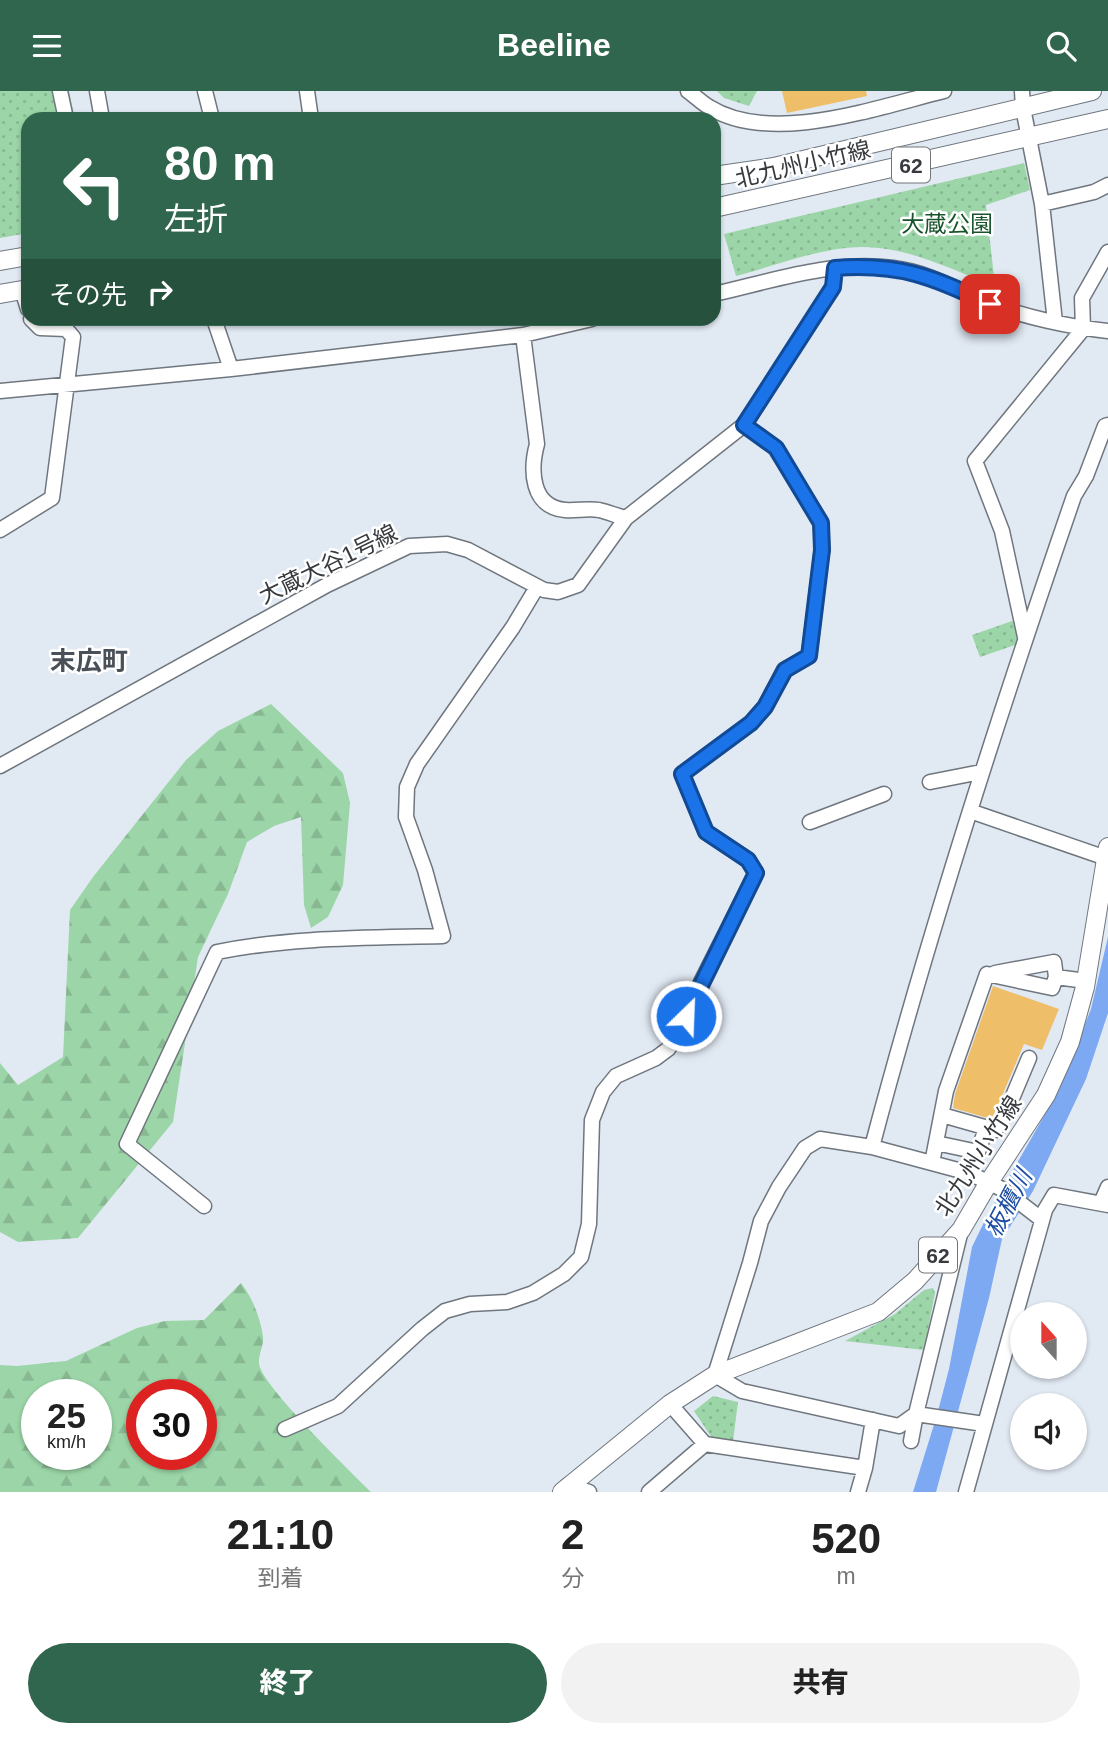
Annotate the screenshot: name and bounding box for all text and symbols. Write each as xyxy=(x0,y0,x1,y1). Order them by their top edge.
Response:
icon: menu xyxy=(28,27,66,65)
text: Beeline xyxy=(497,27,611,63)
icon: search xyxy=(1042,27,1080,65)
text: 80 m xyxy=(164,136,276,190)
street label: 北九州小竹線 xyxy=(733,136,873,192)
icon: left xyxy=(49,140,140,231)
road number: 62 xyxy=(892,147,930,183)
text: 左折 xyxy=(164,201,228,237)
park label: 大蔵公園 xyxy=(901,211,993,237)
icon: right xyxy=(141,273,179,311)
pin xyxy=(960,274,1020,334)
text: その先 xyxy=(49,280,127,310)
icon: arrive xyxy=(971,285,1009,323)
street label: 大蔵大谷1号線 xyxy=(255,519,401,609)
district label: 末広町 xyxy=(50,646,128,676)
position arrow xyxy=(649,979,723,1053)
street label: 北九州小竹線 xyxy=(930,1091,1026,1221)
water label: 板櫃川 xyxy=(979,1162,1038,1241)
road number: 62 xyxy=(919,1237,957,1273)
north arrow xyxy=(1010,1302,1087,1379)
map controls xyxy=(1010,1302,1087,1470)
speed limit sign: 30 xyxy=(126,1379,217,1470)
button: sound xyxy=(1010,1393,1087,1470)
text: 25 xyxy=(47,1396,86,1435)
text: km/h xyxy=(47,1432,86,1452)
text: 21:10 xyxy=(227,1511,334,1558)
text: 2 xyxy=(561,1511,584,1558)
text: 520 xyxy=(811,1515,881,1562)
text: m xyxy=(837,1563,856,1589)
text: 到着 xyxy=(257,1565,303,1591)
text: 分 xyxy=(561,1565,584,1591)
button: 終了 xyxy=(28,1643,547,1723)
button: 共有 xyxy=(561,1643,1080,1723)

